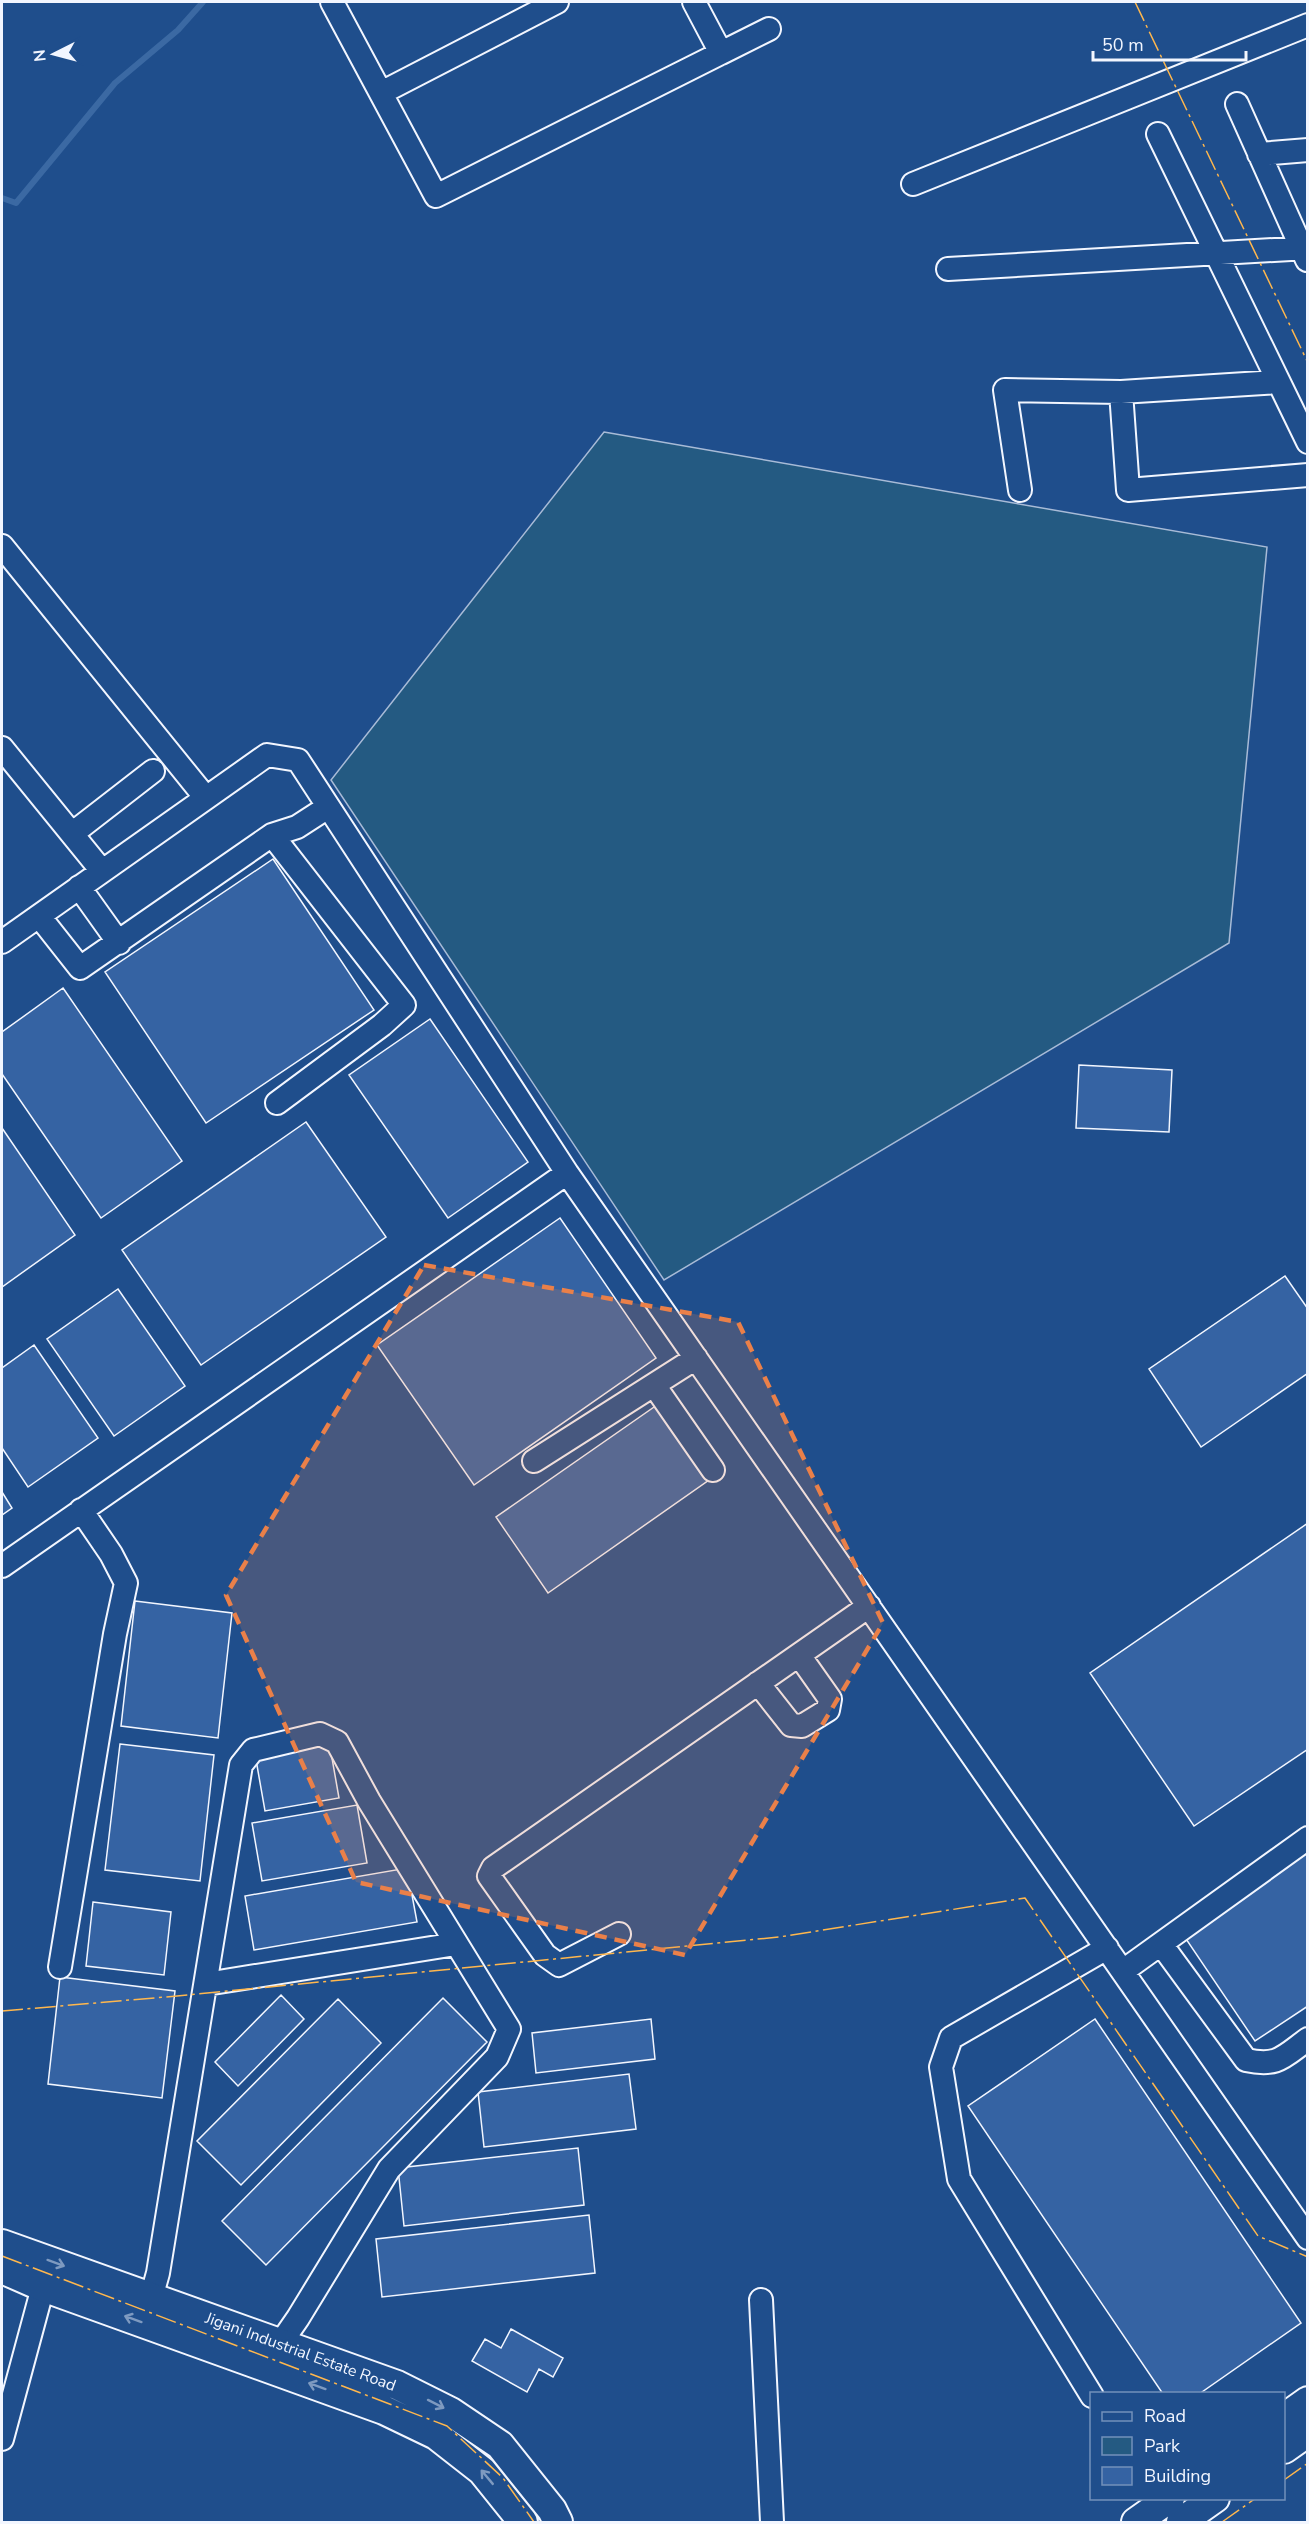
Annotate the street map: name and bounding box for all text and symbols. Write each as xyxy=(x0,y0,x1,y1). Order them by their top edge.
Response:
north arrow xyxy=(24,24,84,84)
scale bar xyxy=(1093,24,1246,62)
text: 50 m xyxy=(1102,33,1144,57)
text: N xyxy=(29,48,52,63)
one-way arrow xyxy=(47,2259,65,2270)
street label: Jigani Industrial Estate Road xyxy=(201,2307,399,2397)
one-way arrow xyxy=(124,2313,143,2324)
one-way arrow xyxy=(308,2379,327,2390)
legend xyxy=(1090,2392,1285,2500)
one-way arrow xyxy=(426,2399,444,2411)
text: Road xyxy=(1144,2404,1186,2428)
text: Park xyxy=(1144,2434,1181,2458)
text: Building xyxy=(1144,2464,1211,2488)
one-way arrow xyxy=(480,2469,493,2485)

